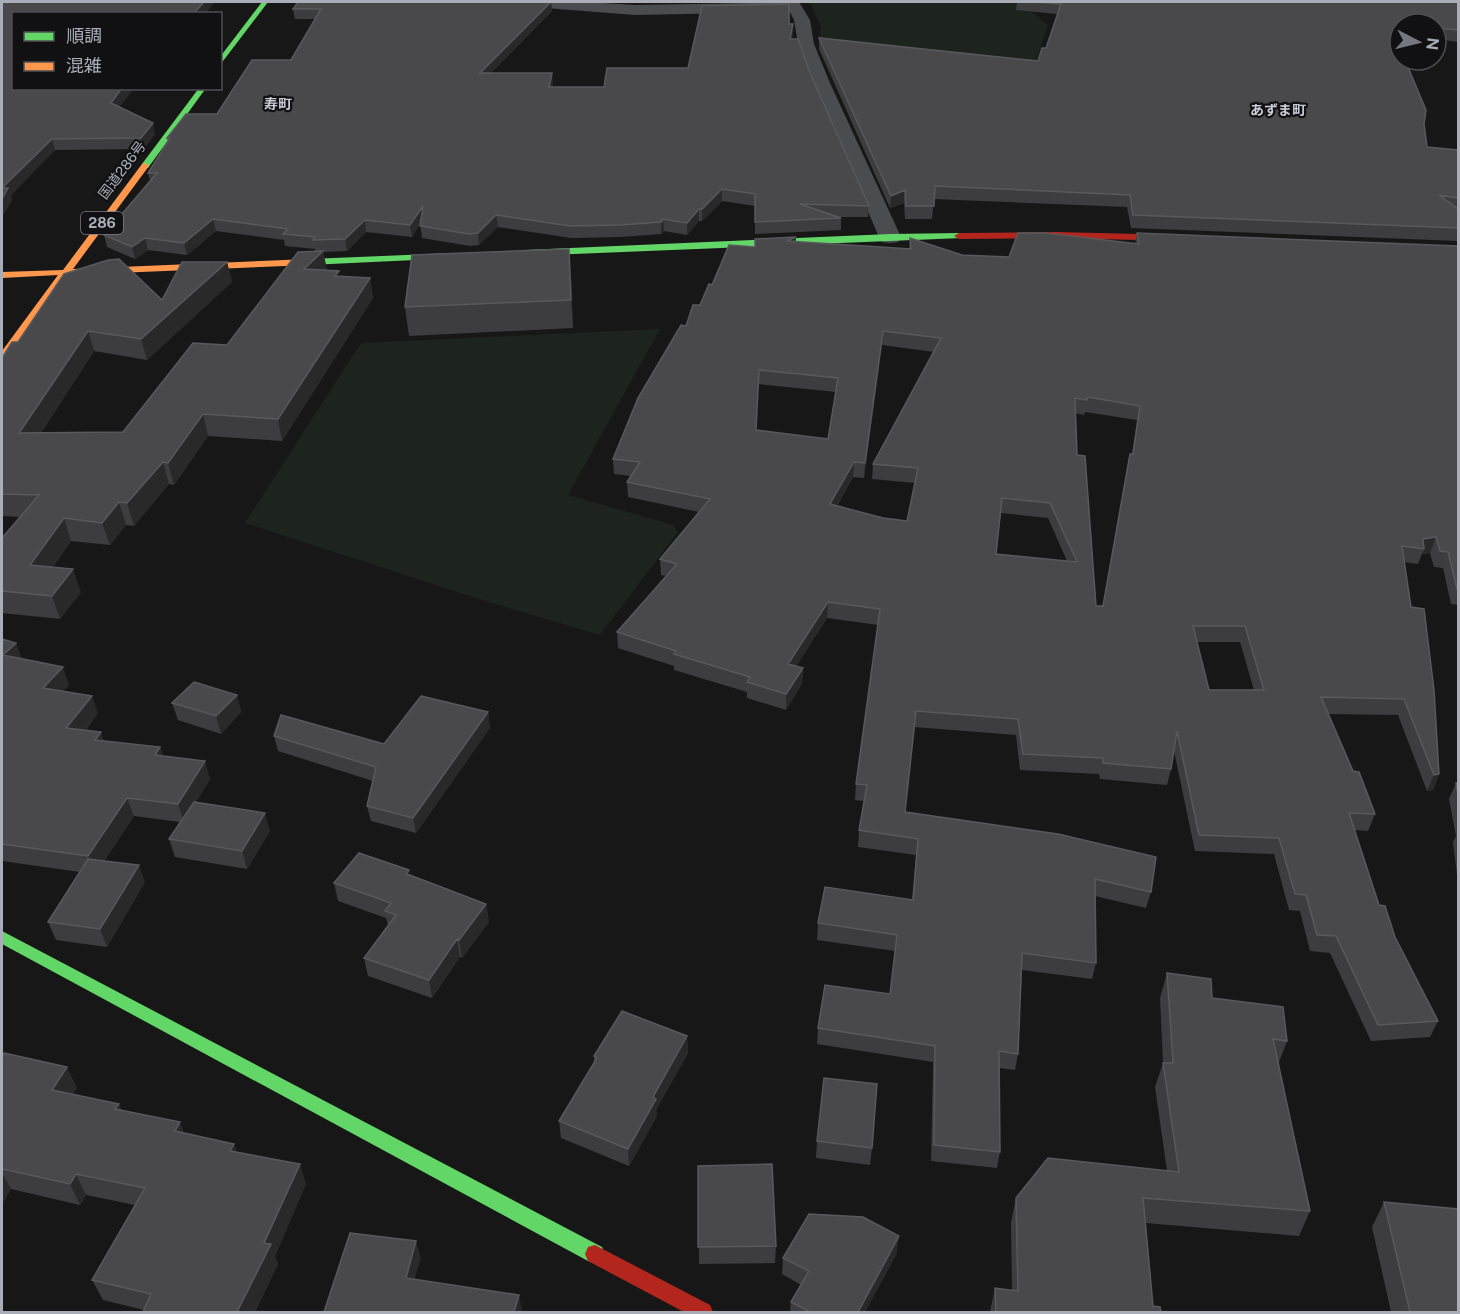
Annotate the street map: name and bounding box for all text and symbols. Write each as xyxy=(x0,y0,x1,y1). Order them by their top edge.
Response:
legend xyxy=(12,12,222,90)
north arrow xyxy=(1388,12,1448,72)
text: 順調 xyxy=(66,25,102,46)
text: N xyxy=(1422,36,1443,51)
text: 混雑 xyxy=(66,55,102,76)
district label: 寿町 xyxy=(264,96,292,112)
district label: あずま町 xyxy=(1250,102,1306,118)
street label: 国道286号 xyxy=(95,138,149,202)
road number: 286 xyxy=(81,212,123,234)

